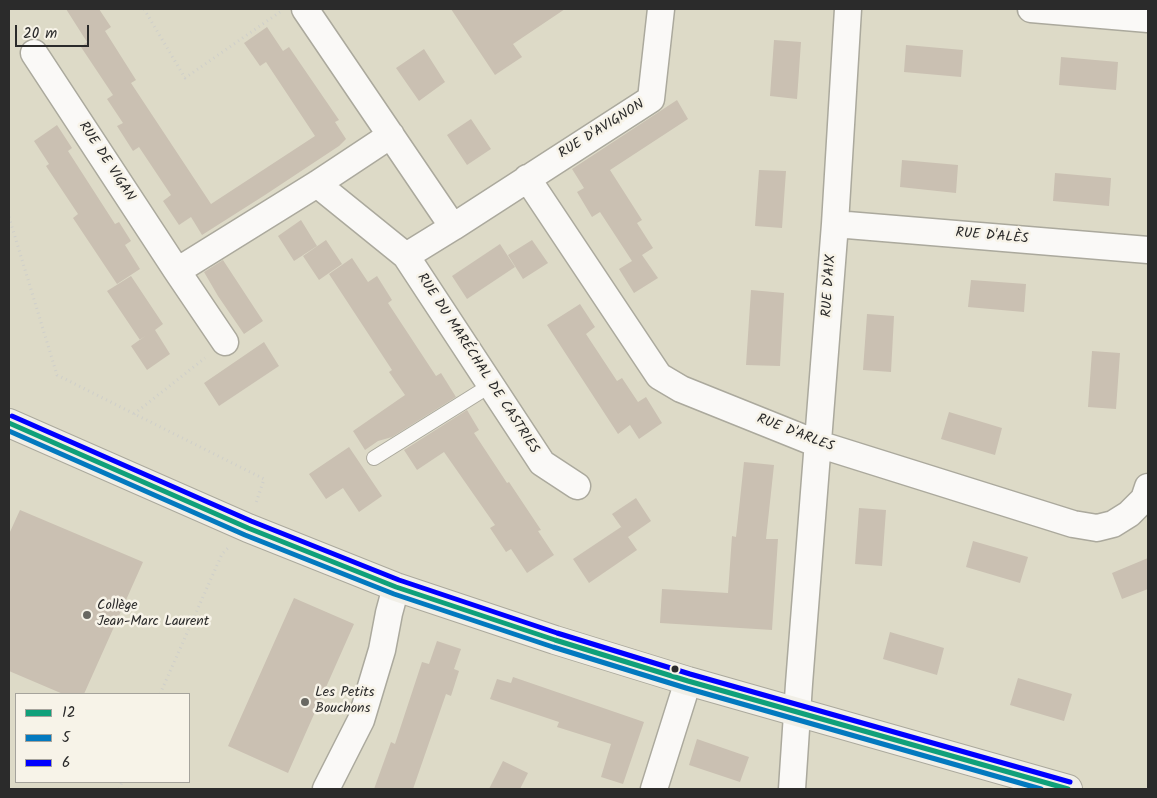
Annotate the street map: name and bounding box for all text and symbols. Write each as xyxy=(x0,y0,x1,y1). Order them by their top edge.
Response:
scale bar xyxy=(18,15,91,47)
text: 20 m xyxy=(23,22,57,46)
street label: RUE D'AVIGNON xyxy=(556,97,648,163)
street label: RUE DE VIGAN xyxy=(74,119,138,205)
street label: RUE D'ALÈS xyxy=(955,225,1029,249)
street label: RUE D'AIX xyxy=(819,254,841,318)
street label: RUE DU MARÉCHAL DE CASTRIES xyxy=(412,271,542,457)
street label: RUE D'ARLES xyxy=(754,412,836,456)
place label: Collège Jean-Marc Laurent xyxy=(97,599,209,632)
marker: Collège Jean-Marc Laurent xyxy=(81,609,93,621)
unlabelled marker xyxy=(670,664,680,674)
place label: Les Petits Bouchons xyxy=(315,686,375,719)
legend xyxy=(15,693,190,783)
marker: Les Petits Bouchons xyxy=(299,696,311,708)
text: 12 xyxy=(62,701,75,725)
text: 5 xyxy=(62,726,70,750)
text: 6 xyxy=(62,751,70,775)

